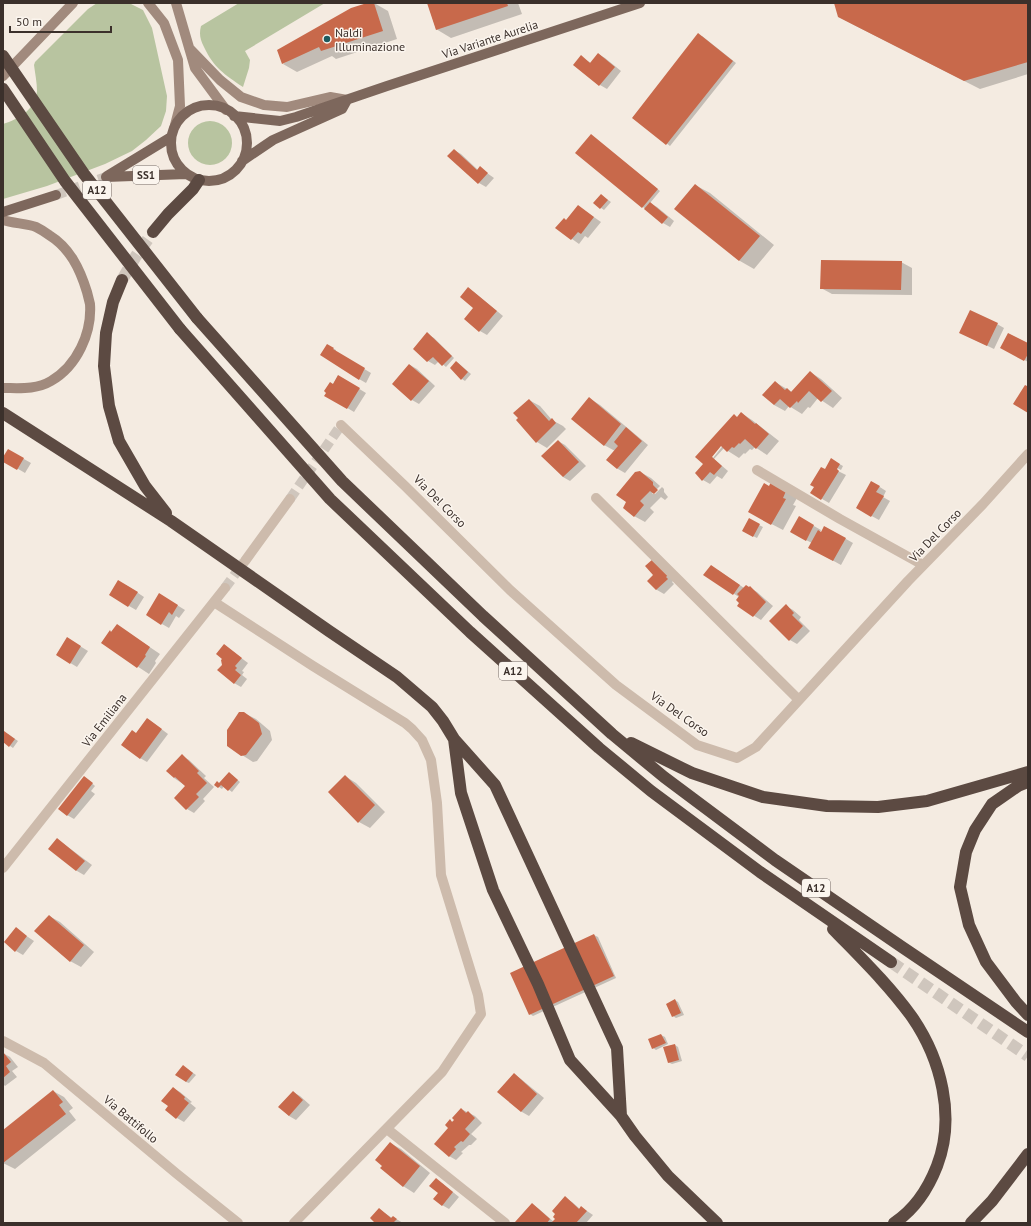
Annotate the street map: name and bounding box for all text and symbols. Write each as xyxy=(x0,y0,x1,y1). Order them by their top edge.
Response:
scale bar xyxy=(10,8,111,34)
text: 50 m xyxy=(16,14,42,29)
street label: Via Variante Aurelia xyxy=(439,16,540,62)
place label: Naldi Illuminazione xyxy=(335,25,405,54)
marker: Naldi Illuminazione xyxy=(322,34,332,44)
road number: SS1 xyxy=(133,166,159,184)
road number: A12 xyxy=(83,181,111,199)
street label: Via Del Corso xyxy=(410,471,469,530)
street label: Via Del Corso xyxy=(905,505,964,565)
road number: A12 xyxy=(499,662,527,680)
street label: Via Del Corso xyxy=(647,688,712,740)
street label: Via Emiliana xyxy=(78,690,130,751)
road number: A12 xyxy=(802,879,830,897)
street label: Via Battifollo xyxy=(100,1091,162,1146)

